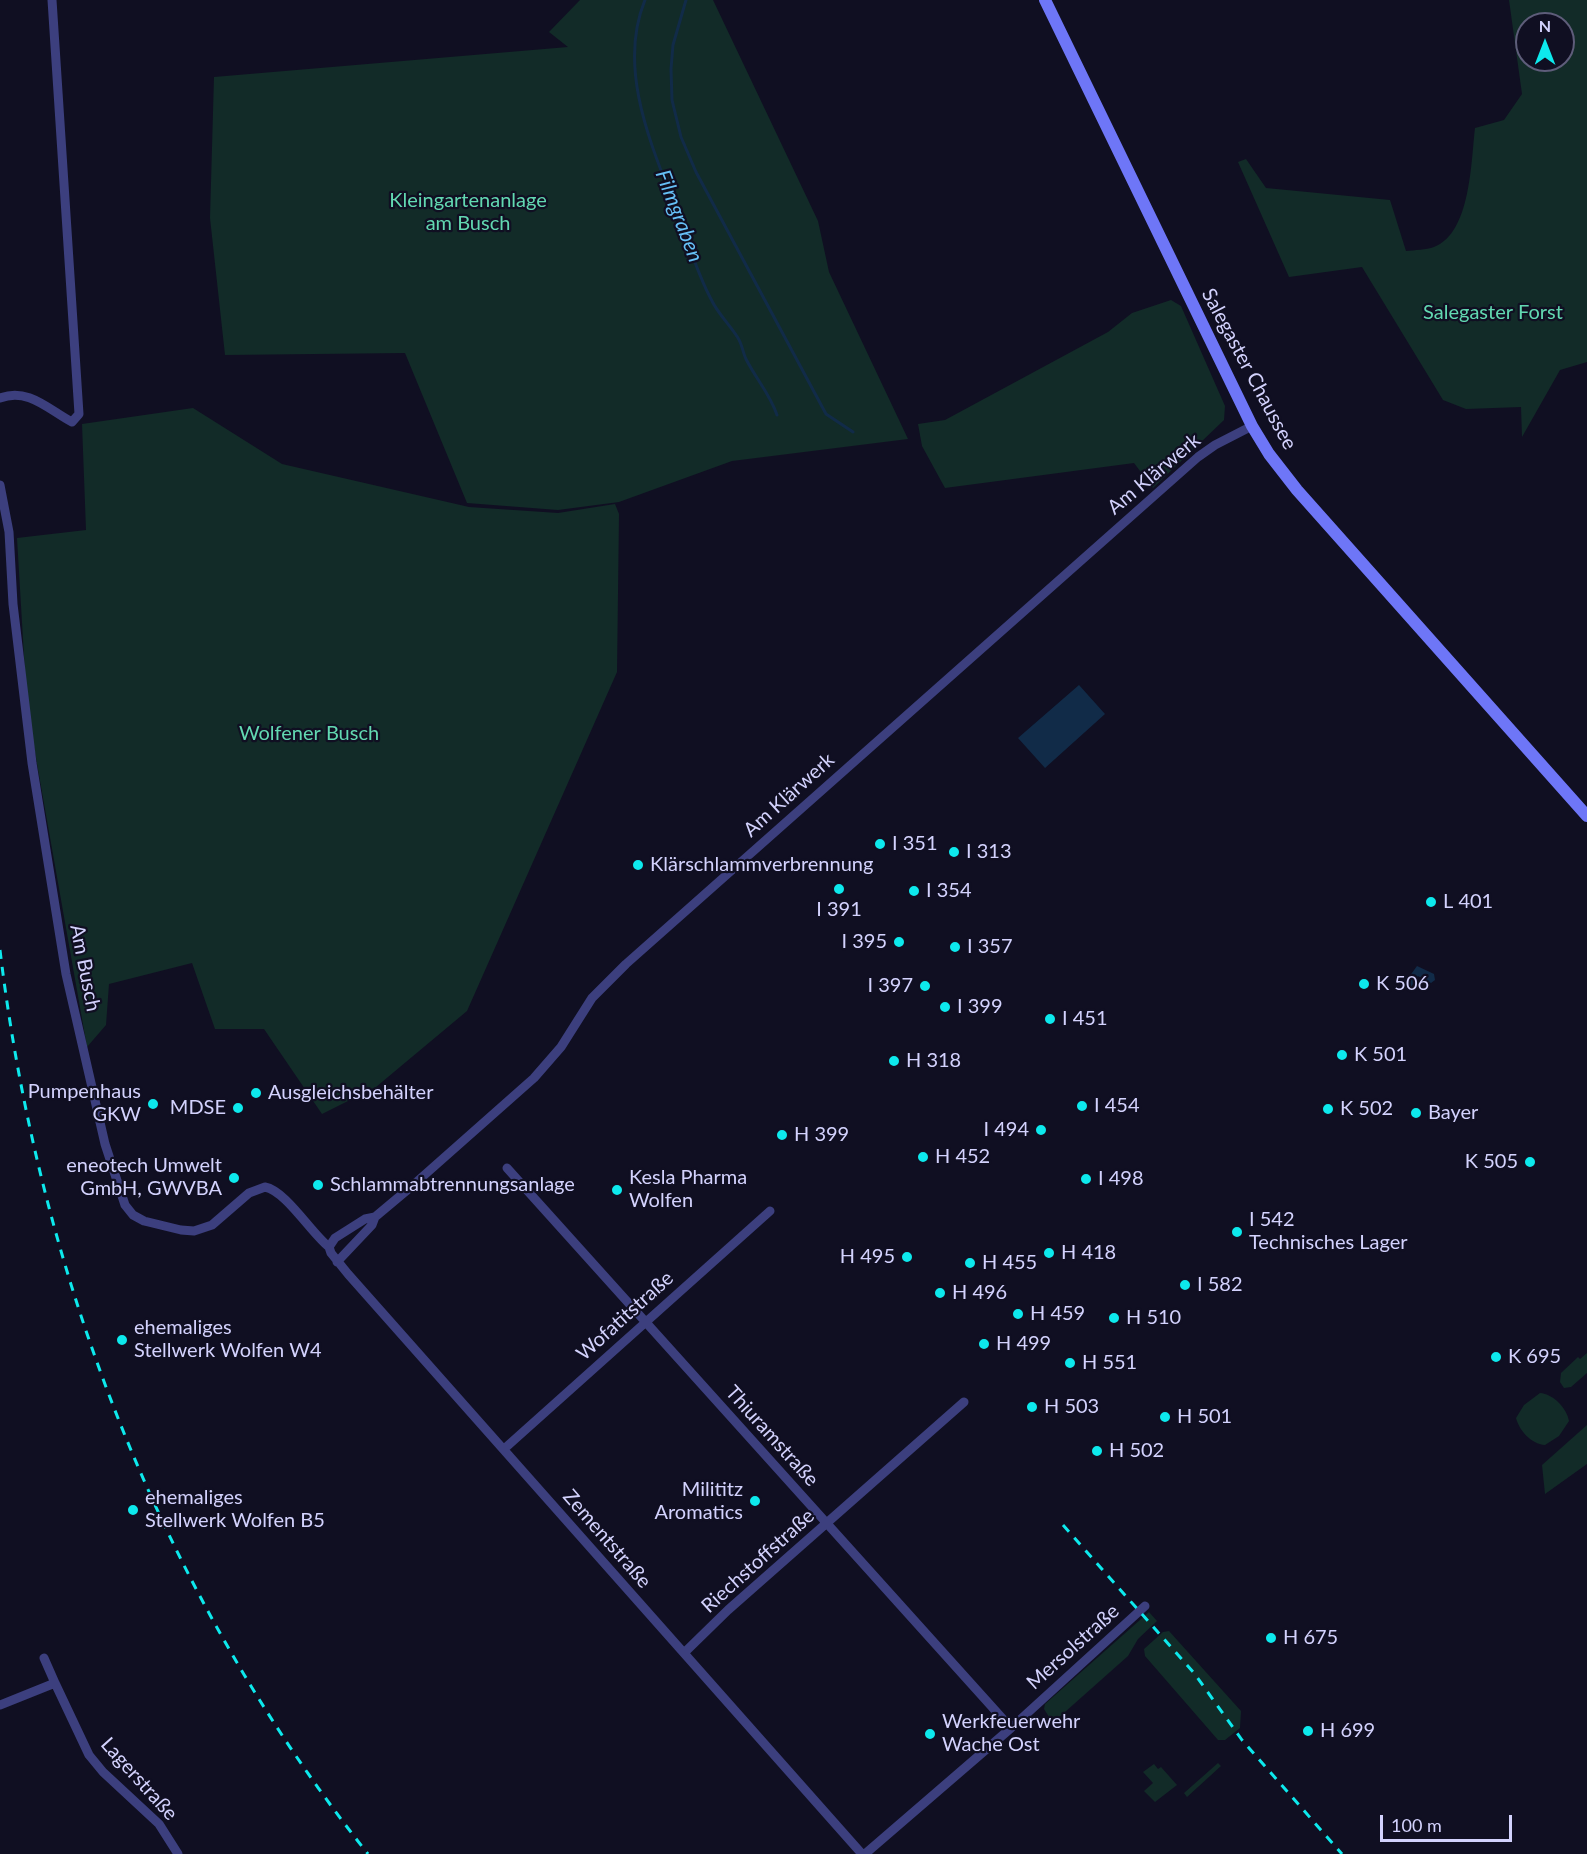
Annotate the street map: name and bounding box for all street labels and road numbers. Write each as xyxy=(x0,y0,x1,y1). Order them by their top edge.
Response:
street label: Salegaster Chaussee xyxy=(1196,284,1302,454)
street label: Am Klärwerk xyxy=(1103,428,1205,520)
street label: Am Klärwerk xyxy=(739,748,839,842)
street label: Am Busch xyxy=(65,922,105,1014)
street label: Wofatitstraße xyxy=(572,1266,678,1366)
street label: Thiuramstraße xyxy=(720,1381,824,1491)
street label: Zementstraße xyxy=(558,1485,656,1593)
street label: Riechstoffstraße xyxy=(697,1504,819,1618)
street label: Mersolstraße xyxy=(1022,1599,1124,1695)
street label: Lagerstraße xyxy=(96,1733,182,1825)

